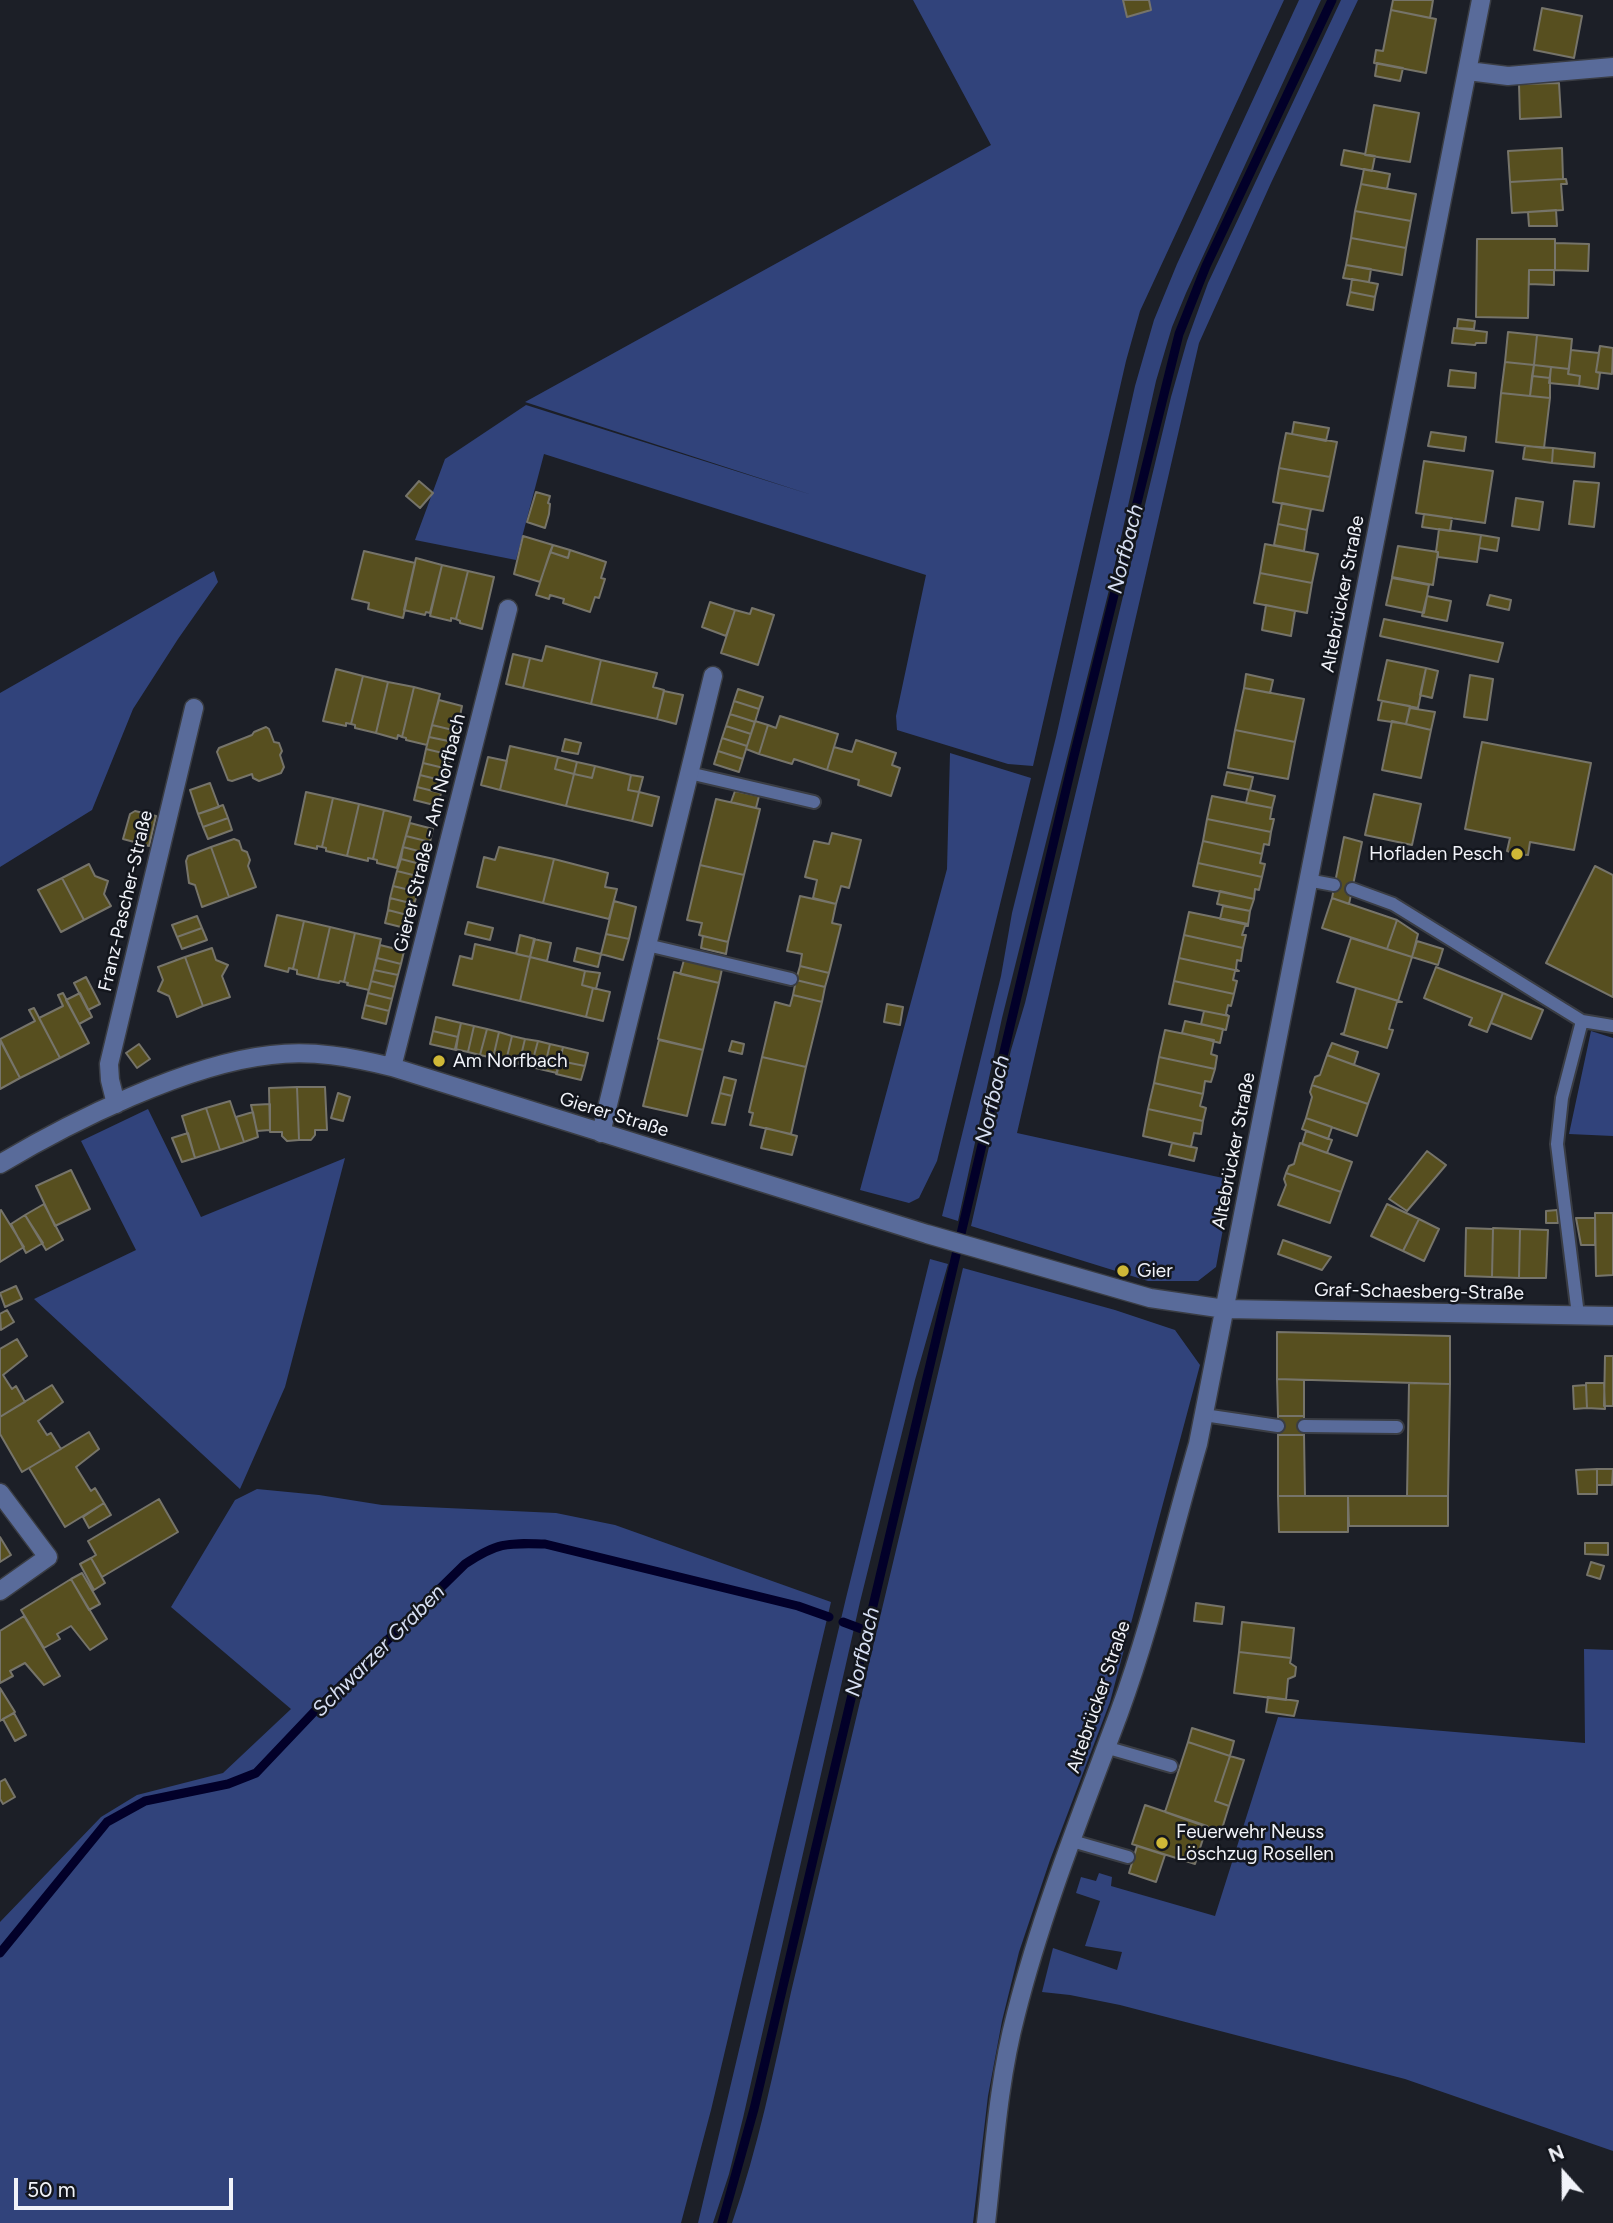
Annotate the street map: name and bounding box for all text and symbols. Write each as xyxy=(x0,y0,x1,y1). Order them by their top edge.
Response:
water label: Norfbach xyxy=(1103,502,1149,596)
street label: Altebrücker Straße xyxy=(1317,514,1369,674)
street label: Gierer Straße - Am Norfbach xyxy=(389,711,471,955)
street label: Franz-Pascher-Straße xyxy=(94,808,158,994)
place label: Hofladen Pesch xyxy=(1369,843,1503,865)
marker: Hofladen Pesch xyxy=(1509,846,1525,862)
place label: Am Norfbach xyxy=(453,1050,568,1072)
marker: Am Norfbach xyxy=(431,1053,447,1069)
water label: Norfbach xyxy=(970,1053,1016,1147)
street label: Altebrücker Straße xyxy=(1208,1071,1260,1231)
street label: Gierer Straße xyxy=(557,1088,671,1142)
place label: Gier xyxy=(1137,1260,1173,1282)
marker: Gier xyxy=(1115,1263,1131,1279)
street label: Graf-Schaesberg-Straße xyxy=(1314,1279,1524,1305)
water label: Schwarzer Graben xyxy=(308,1580,450,1722)
water label: Norfbach xyxy=(840,1605,886,1699)
street label: Altebrücker Straße xyxy=(1062,1618,1136,1776)
place label: Feuerwehr Neuss Löschzug Rosellen xyxy=(1176,1821,1334,1865)
marker: Feuerwehr Neuss Löschzug Rosellen xyxy=(1154,1835,1170,1851)
north arrow xyxy=(1529,2139,1599,2209)
text: N xyxy=(1545,2141,1567,2167)
scale bar xyxy=(18,2164,236,2208)
text: 50 m xyxy=(27,2177,76,2202)

